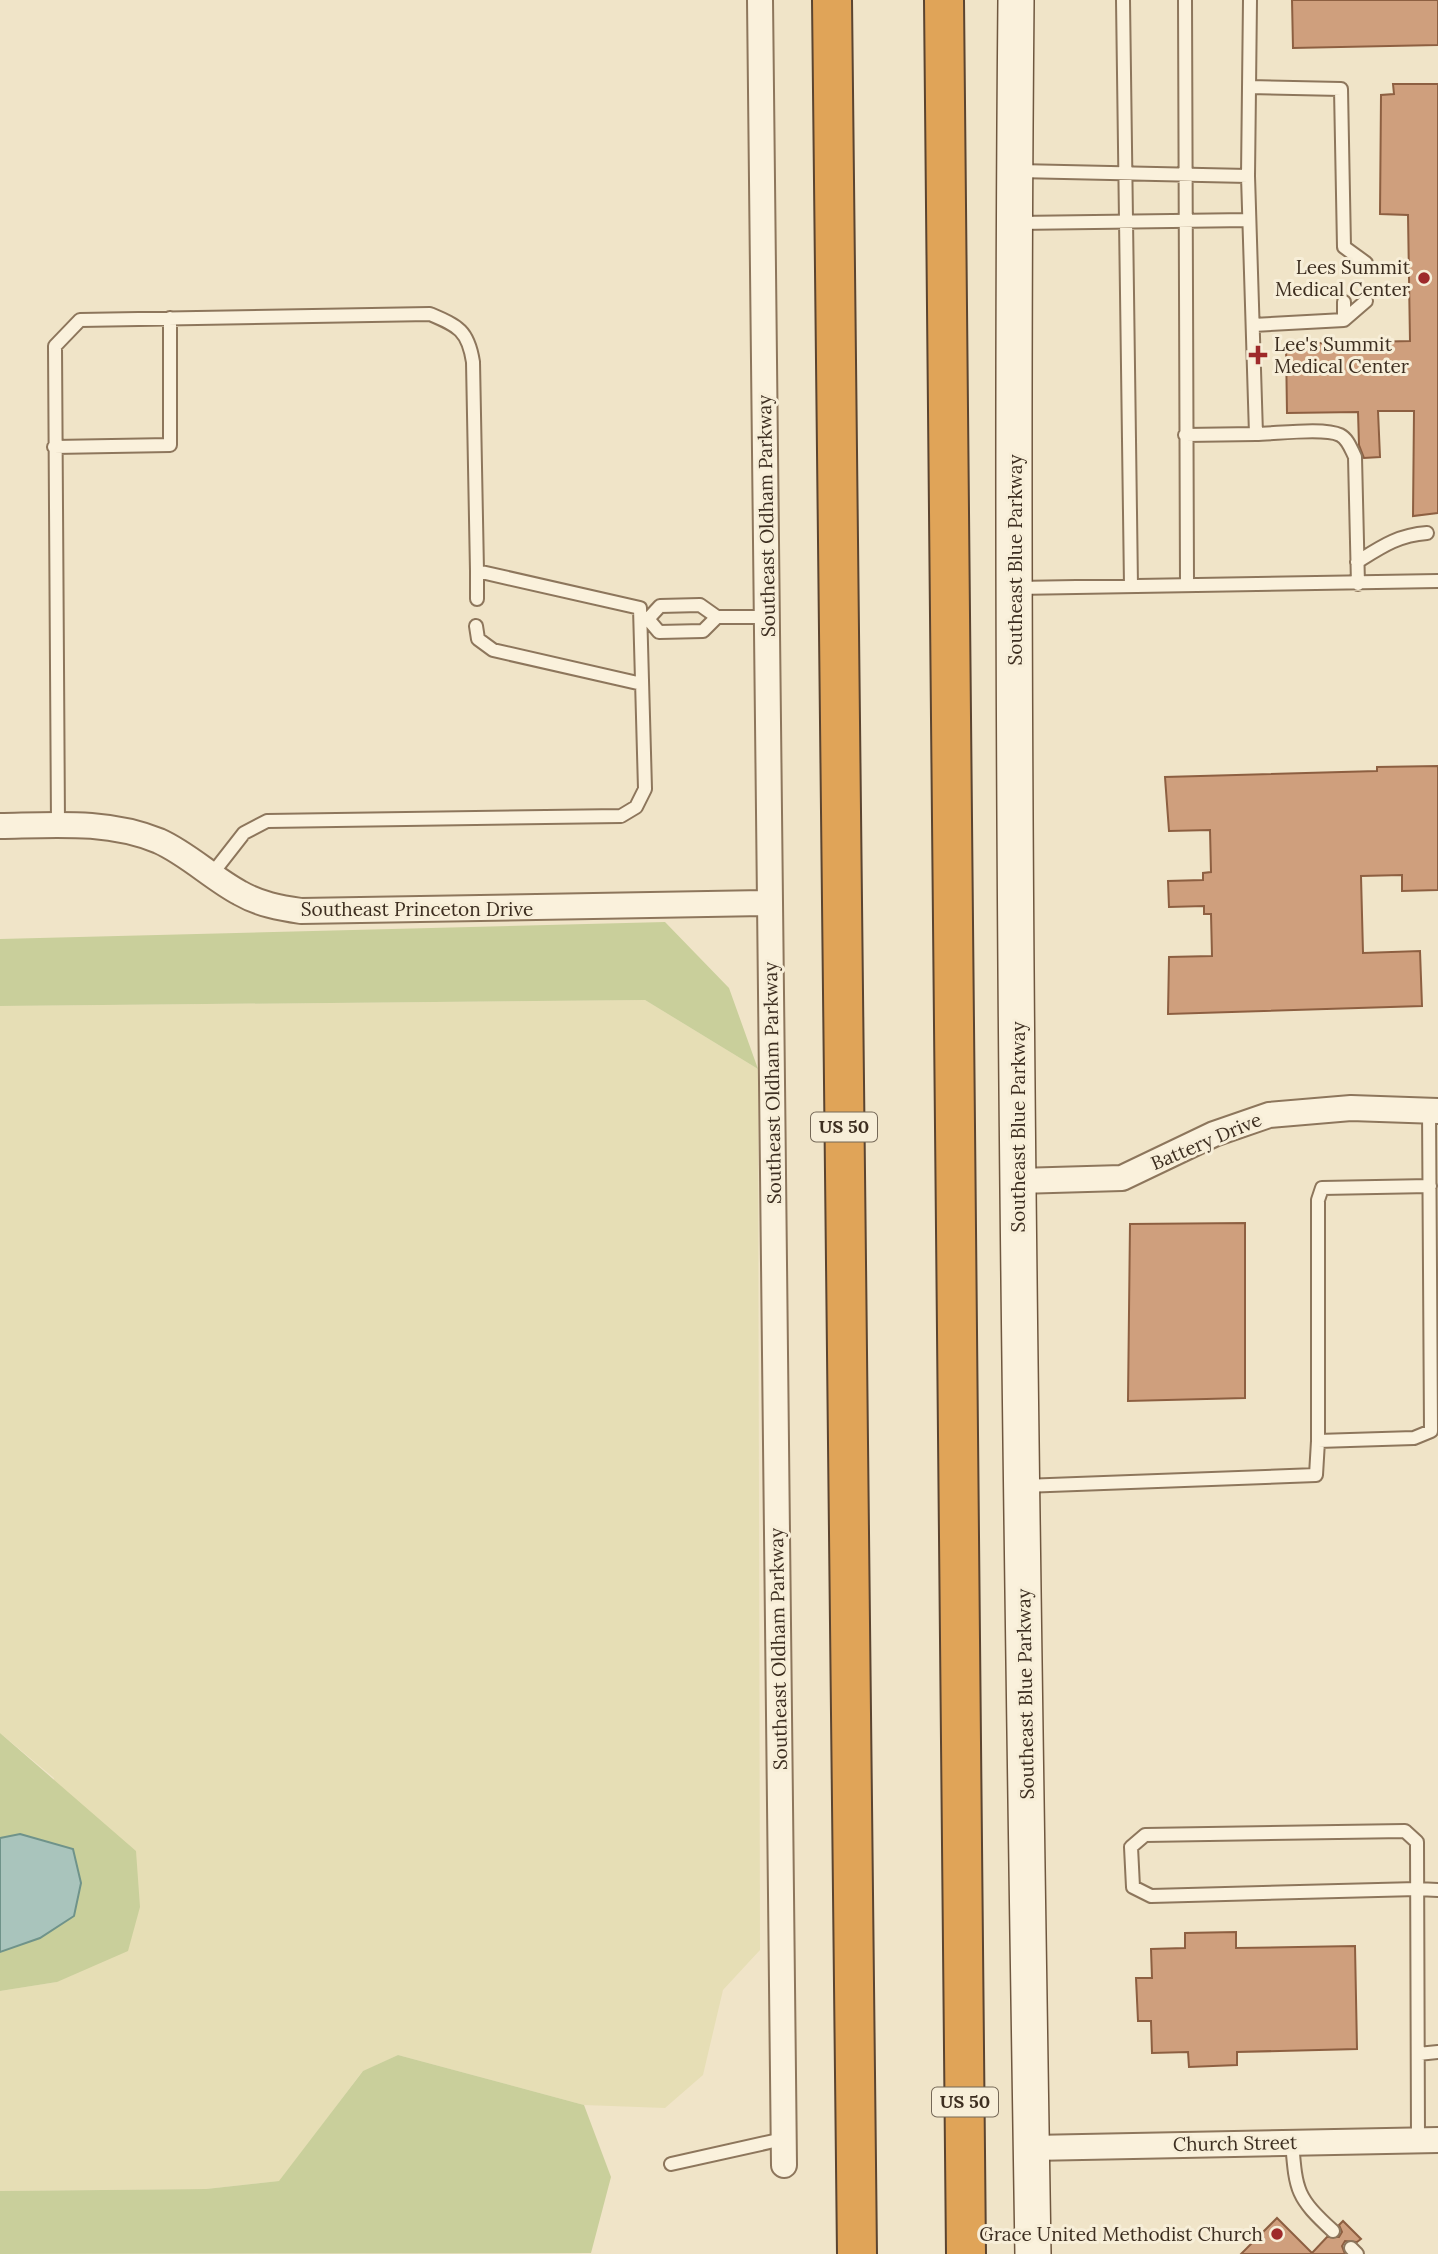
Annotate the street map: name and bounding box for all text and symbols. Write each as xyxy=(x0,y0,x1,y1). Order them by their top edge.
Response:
place label: Lees Summit Medical Center xyxy=(1275,255,1411,301)
marker: Lees Summit Medical Center xyxy=(1416,270,1432,286)
place label: Lee's Summit Medical Center xyxy=(1274,332,1410,378)
marker: Lee's Summit Medical Center xyxy=(1248,345,1268,365)
street label: Southeast Oldham Parkway xyxy=(752,395,780,637)
street label: Southeast Blue Parkway xyxy=(1003,455,1027,665)
street label: Southeast Princeton Drive xyxy=(301,897,533,921)
street label: Southeast Oldham Parkway xyxy=(758,962,786,1204)
street label: Southeast Blue Parkway xyxy=(1006,1022,1030,1232)
street label: Battery Drive xyxy=(1147,1107,1265,1175)
road number: US 50 xyxy=(811,1112,877,1142)
street label: Southeast Oldham Parkway xyxy=(764,1528,792,1770)
street label: Southeast Blue Parkway xyxy=(1011,1588,1039,1800)
road number: US 50 xyxy=(932,2088,998,2116)
street label: Church Street xyxy=(1173,2130,1298,2156)
place label: Grace United Methodist Church xyxy=(979,2222,1263,2246)
marker: Grace United Methodist Church xyxy=(1269,2226,1285,2242)

